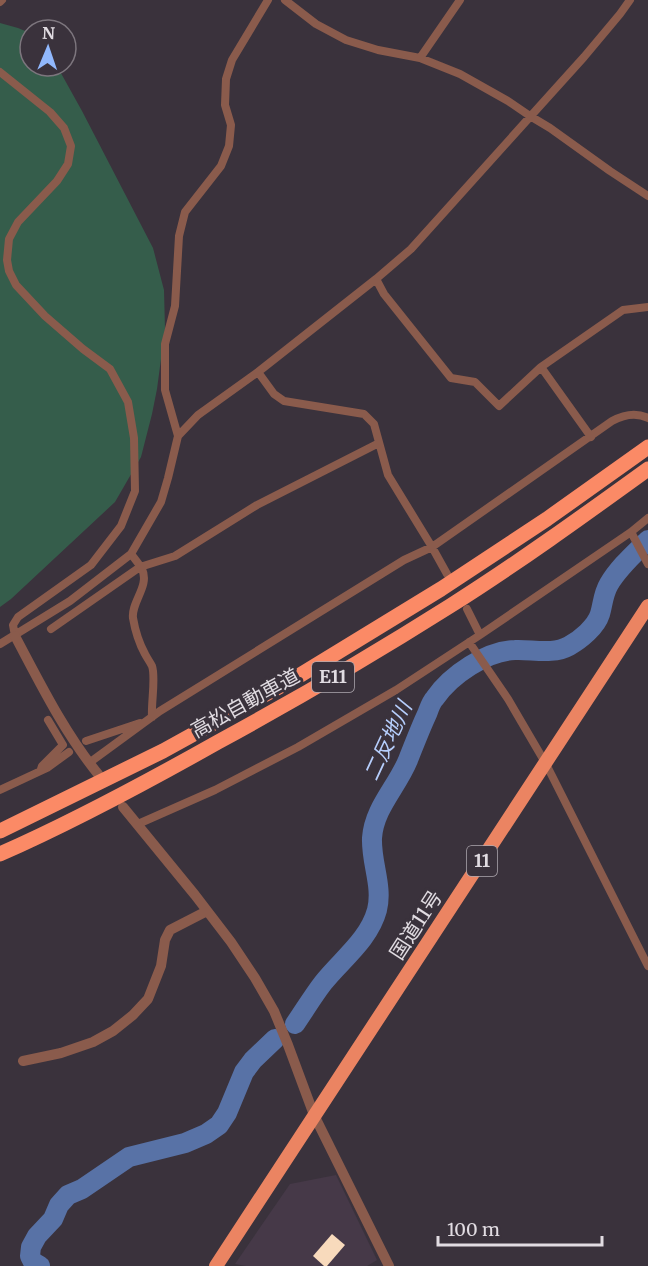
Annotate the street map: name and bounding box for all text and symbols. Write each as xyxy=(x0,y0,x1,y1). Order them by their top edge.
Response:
north arrow xyxy=(18,18,78,78)
text: N xyxy=(42,23,56,43)
road number: E11 xyxy=(312,662,354,692)
street label: 高松自動車道 xyxy=(186,663,303,743)
water label: 二反地川 xyxy=(358,695,418,785)
road number: 11 xyxy=(467,846,497,876)
street label: 国道11号 xyxy=(384,885,447,964)
scale bar xyxy=(438,1209,602,1247)
text: 100 m xyxy=(447,1218,500,1241)

